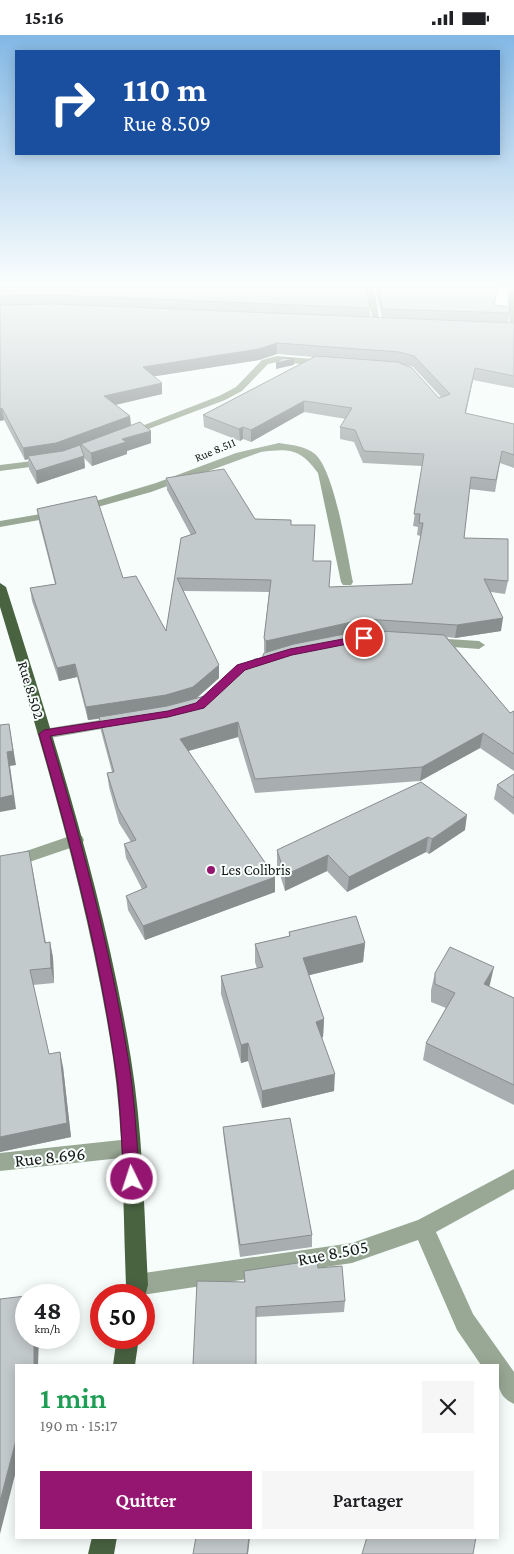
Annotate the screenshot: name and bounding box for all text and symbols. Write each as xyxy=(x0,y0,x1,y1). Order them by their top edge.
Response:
text: 15:16 xyxy=(25,7,64,28)
icon: right xyxy=(40,70,105,135)
text: 110 m xyxy=(123,70,207,109)
text: Rue 8.509 xyxy=(123,111,211,136)
street label: Rue 8.511 xyxy=(192,435,238,465)
pin xyxy=(343,617,385,659)
icon: arrive xyxy=(350,624,378,652)
street label: Rue 8.502 xyxy=(15,659,47,721)
place label: Les Colibris xyxy=(221,862,291,878)
marker: Les Colibris xyxy=(205,864,217,876)
street label: Rue 8.696 xyxy=(14,1143,86,1171)
position arrow xyxy=(105,1152,157,1204)
street label: Rue 8.505 xyxy=(296,1236,370,1270)
speed limit sign: 50 xyxy=(90,1284,155,1349)
text: 48 xyxy=(33,1297,62,1324)
text: km/h xyxy=(35,1322,60,1336)
text: 1 min xyxy=(40,1381,107,1414)
button: close xyxy=(422,1381,474,1433)
text: 190 m · 15:17 xyxy=(40,1417,117,1434)
button: Quitter xyxy=(40,1471,252,1529)
button: Partager xyxy=(262,1471,474,1529)

